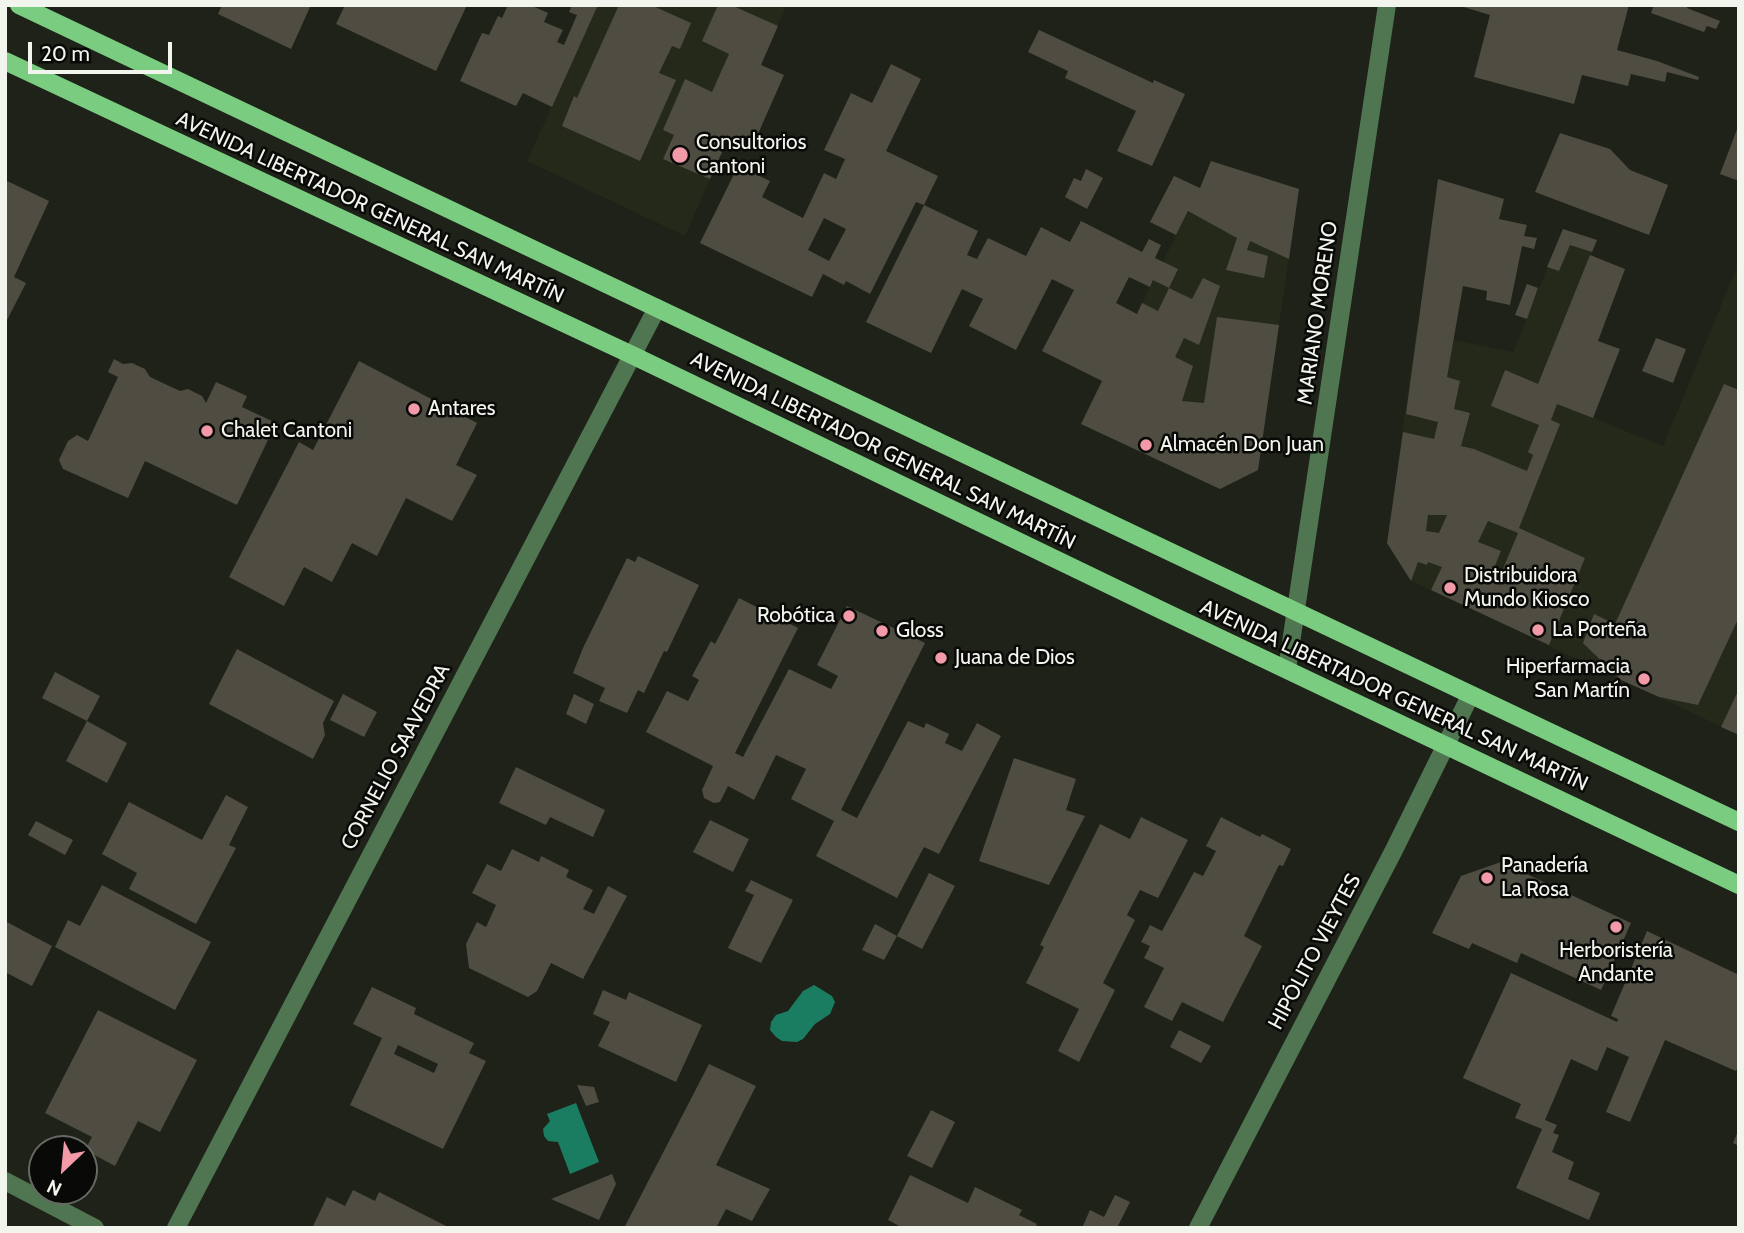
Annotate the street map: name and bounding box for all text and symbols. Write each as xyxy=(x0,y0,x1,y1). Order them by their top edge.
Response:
scale bar xyxy=(32,28,175,72)
text: 20 m xyxy=(41,41,90,66)
street label: AVENIDA LIBERTADOR GENERAL SAN MARTÍN xyxy=(172,107,568,309)
place label: Consultorios Cantoni xyxy=(696,130,806,180)
marker: Consultorios Cantoni xyxy=(670,145,690,165)
street label: MARIANO MORENO xyxy=(1293,220,1343,406)
street label: AVENIDA LIBERTADOR GENERAL SAN MARTÍN xyxy=(687,347,1079,555)
place label: Antares xyxy=(428,396,495,422)
marker: Antares xyxy=(406,401,422,417)
place label: Chalet Cantoni xyxy=(221,418,352,444)
marker: Chalet Cantoni xyxy=(199,423,215,439)
place label: Almacén Don Juan xyxy=(1160,432,1324,458)
marker: Almacén Don Juan xyxy=(1138,437,1154,453)
place label: Distribuidora Mundo Kiosco xyxy=(1464,563,1589,613)
marker: Distribuidora Mundo Kiosco xyxy=(1442,580,1458,596)
street label: AVENIDA LIBERTADOR GENERAL SAN MARTÍN xyxy=(1196,595,1592,797)
place label: Robótica xyxy=(757,603,835,629)
marker: Robótica xyxy=(841,608,857,624)
place label: La Porteña xyxy=(1552,617,1647,643)
place label: Gloss xyxy=(896,618,944,644)
marker: La Porteña xyxy=(1530,622,1546,638)
marker: Gloss xyxy=(874,623,890,639)
place label: Juana de Dios xyxy=(955,645,1075,671)
marker: Juana de Dios xyxy=(933,650,949,666)
place label: Hiperfarmacia San Martín xyxy=(1506,654,1630,704)
street label: CORNELIO SAAVEDRA xyxy=(336,660,456,854)
marker: Hiperfarmacia San Martín xyxy=(1636,671,1652,687)
place label: Panadería La Rosa xyxy=(1501,853,1588,903)
street label: HIPÓLITO VIEYTES xyxy=(1263,870,1367,1034)
marker: Panadería La Rosa xyxy=(1479,870,1495,886)
marker: Herboristería Andante xyxy=(1608,919,1624,935)
place label: Herboristería Andante xyxy=(1559,938,1673,988)
north arrow xyxy=(28,1135,98,1205)
text: N xyxy=(43,1174,66,1201)

